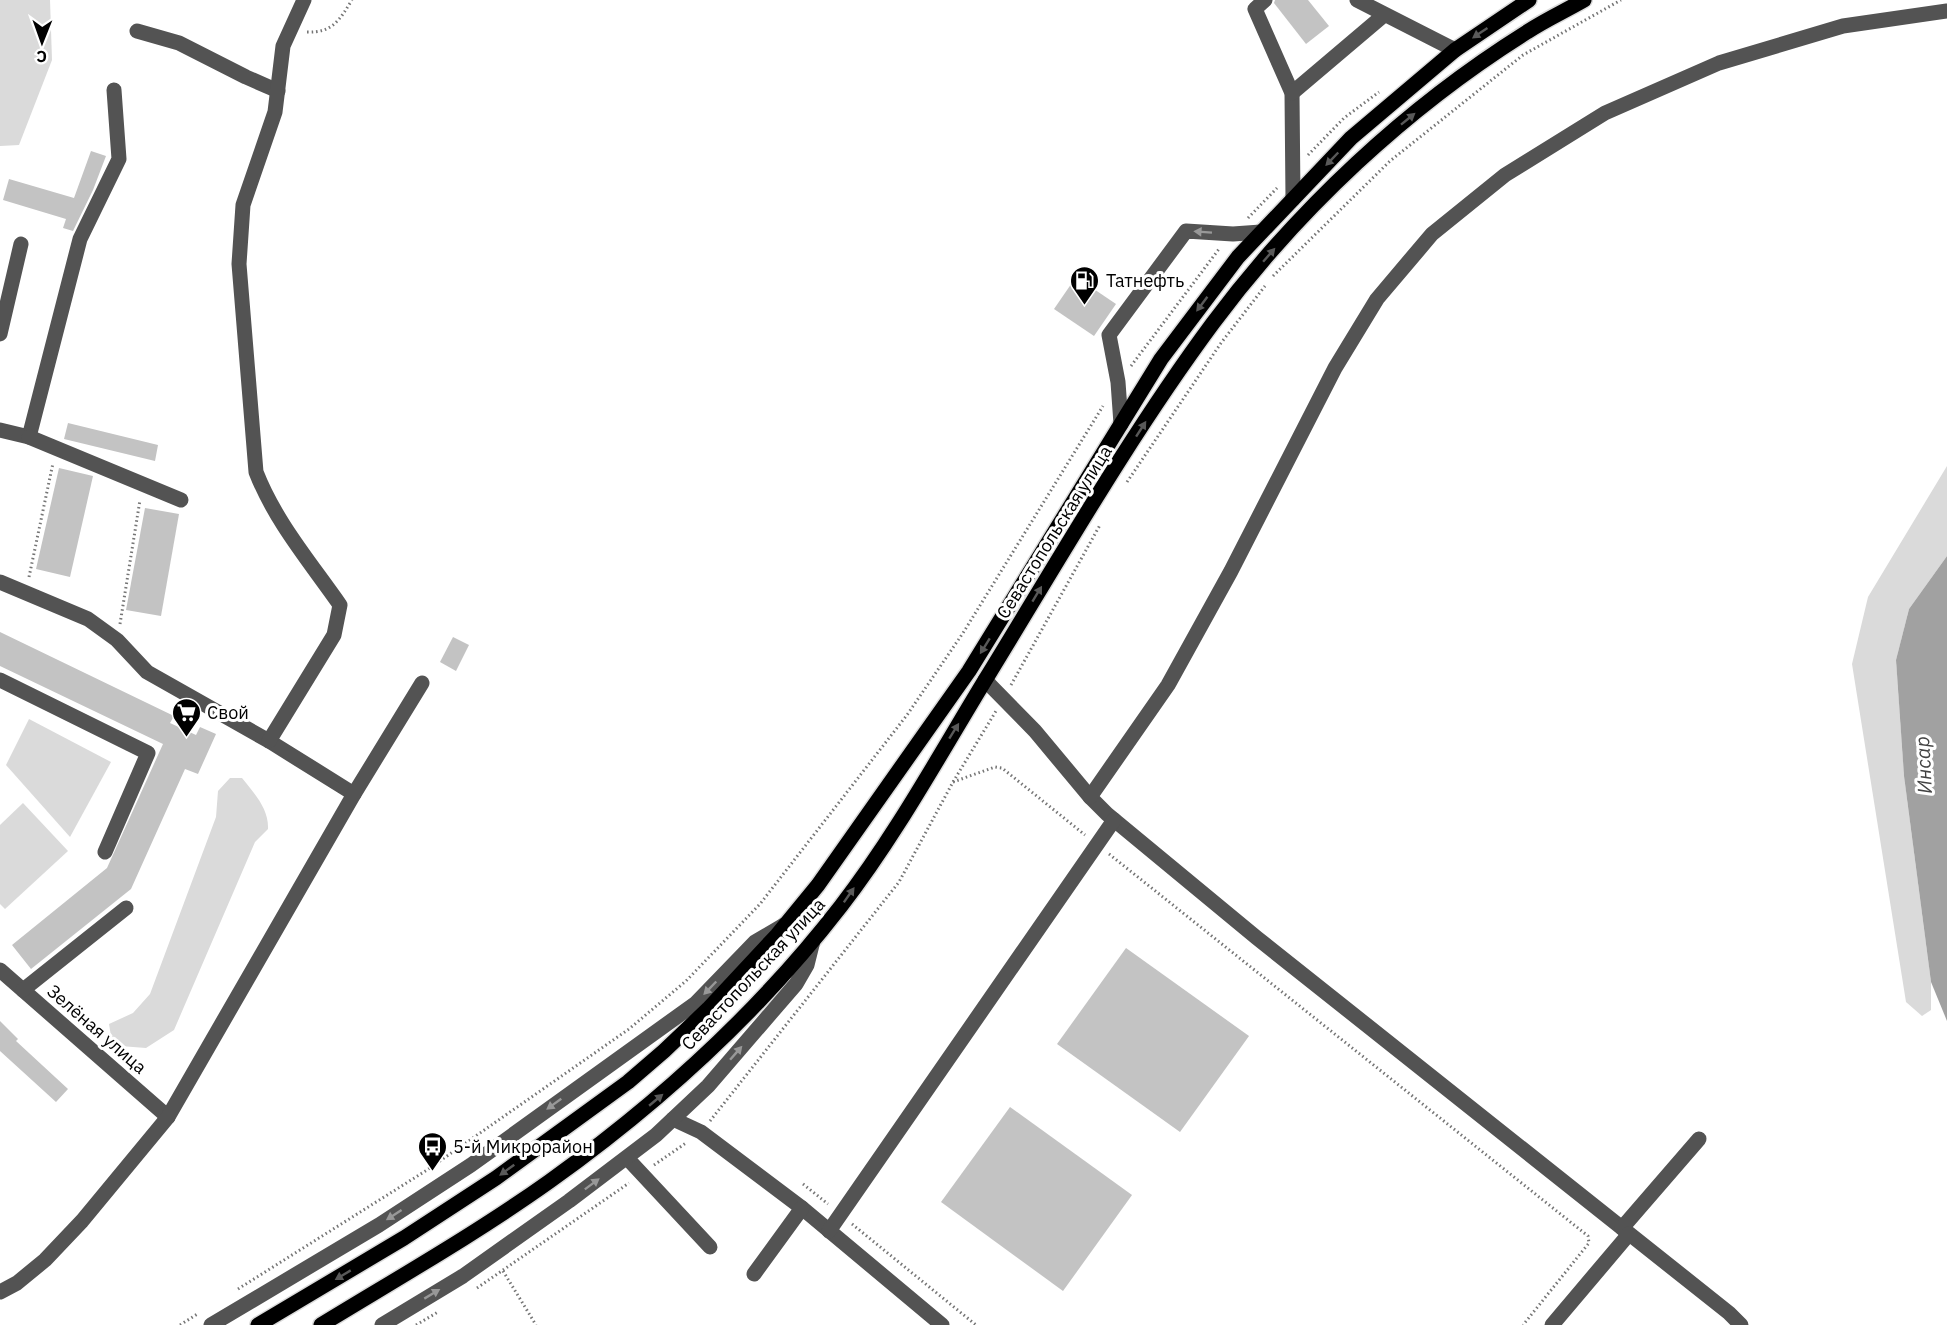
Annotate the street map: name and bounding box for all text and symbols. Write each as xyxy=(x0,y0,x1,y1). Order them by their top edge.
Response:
north arrow xyxy=(12,12,72,72)
one-way arrow xyxy=(1473,27,1489,39)
text: С xyxy=(36,47,47,67)
one-way arrow xyxy=(1400,113,1416,126)
one-way arrow xyxy=(1325,151,1339,166)
one-way arrow xyxy=(1193,227,1212,236)
one-way arrow xyxy=(1262,248,1275,263)
fuel station icon: Татнефть xyxy=(1069,264,1101,306)
place label: Татнефть xyxy=(1106,269,1184,292)
one-way arrow xyxy=(1197,297,1209,312)
one-way arrow xyxy=(1135,421,1146,437)
street label: Севастопольская улица xyxy=(991,441,1117,623)
one-way arrow xyxy=(1032,586,1043,602)
one-way arrow xyxy=(979,637,990,654)
supermarket icon: Свой xyxy=(170,696,202,738)
place label: Свой xyxy=(207,701,249,724)
one-way arrow xyxy=(949,723,960,739)
water label: Инсар xyxy=(1908,736,1938,794)
one-way arrow xyxy=(843,887,854,903)
street label: Севастопольская улица xyxy=(676,893,830,1055)
street label: Зелёная улица xyxy=(42,979,152,1079)
one-way arrow xyxy=(704,980,718,994)
one-way arrow xyxy=(730,1045,743,1061)
one-way arrow xyxy=(648,1093,664,1106)
one-way arrow xyxy=(547,1098,563,1110)
bus stop icon: 5-й Микрорайон xyxy=(416,1130,448,1172)
place label: 5-й Микрорайон xyxy=(453,1135,593,1158)
one-way arrow xyxy=(499,1164,515,1176)
one-way arrow xyxy=(585,1178,600,1190)
one-way arrow xyxy=(386,1210,402,1221)
one-way arrow xyxy=(335,1270,351,1281)
one-way arrow xyxy=(424,1289,440,1300)

